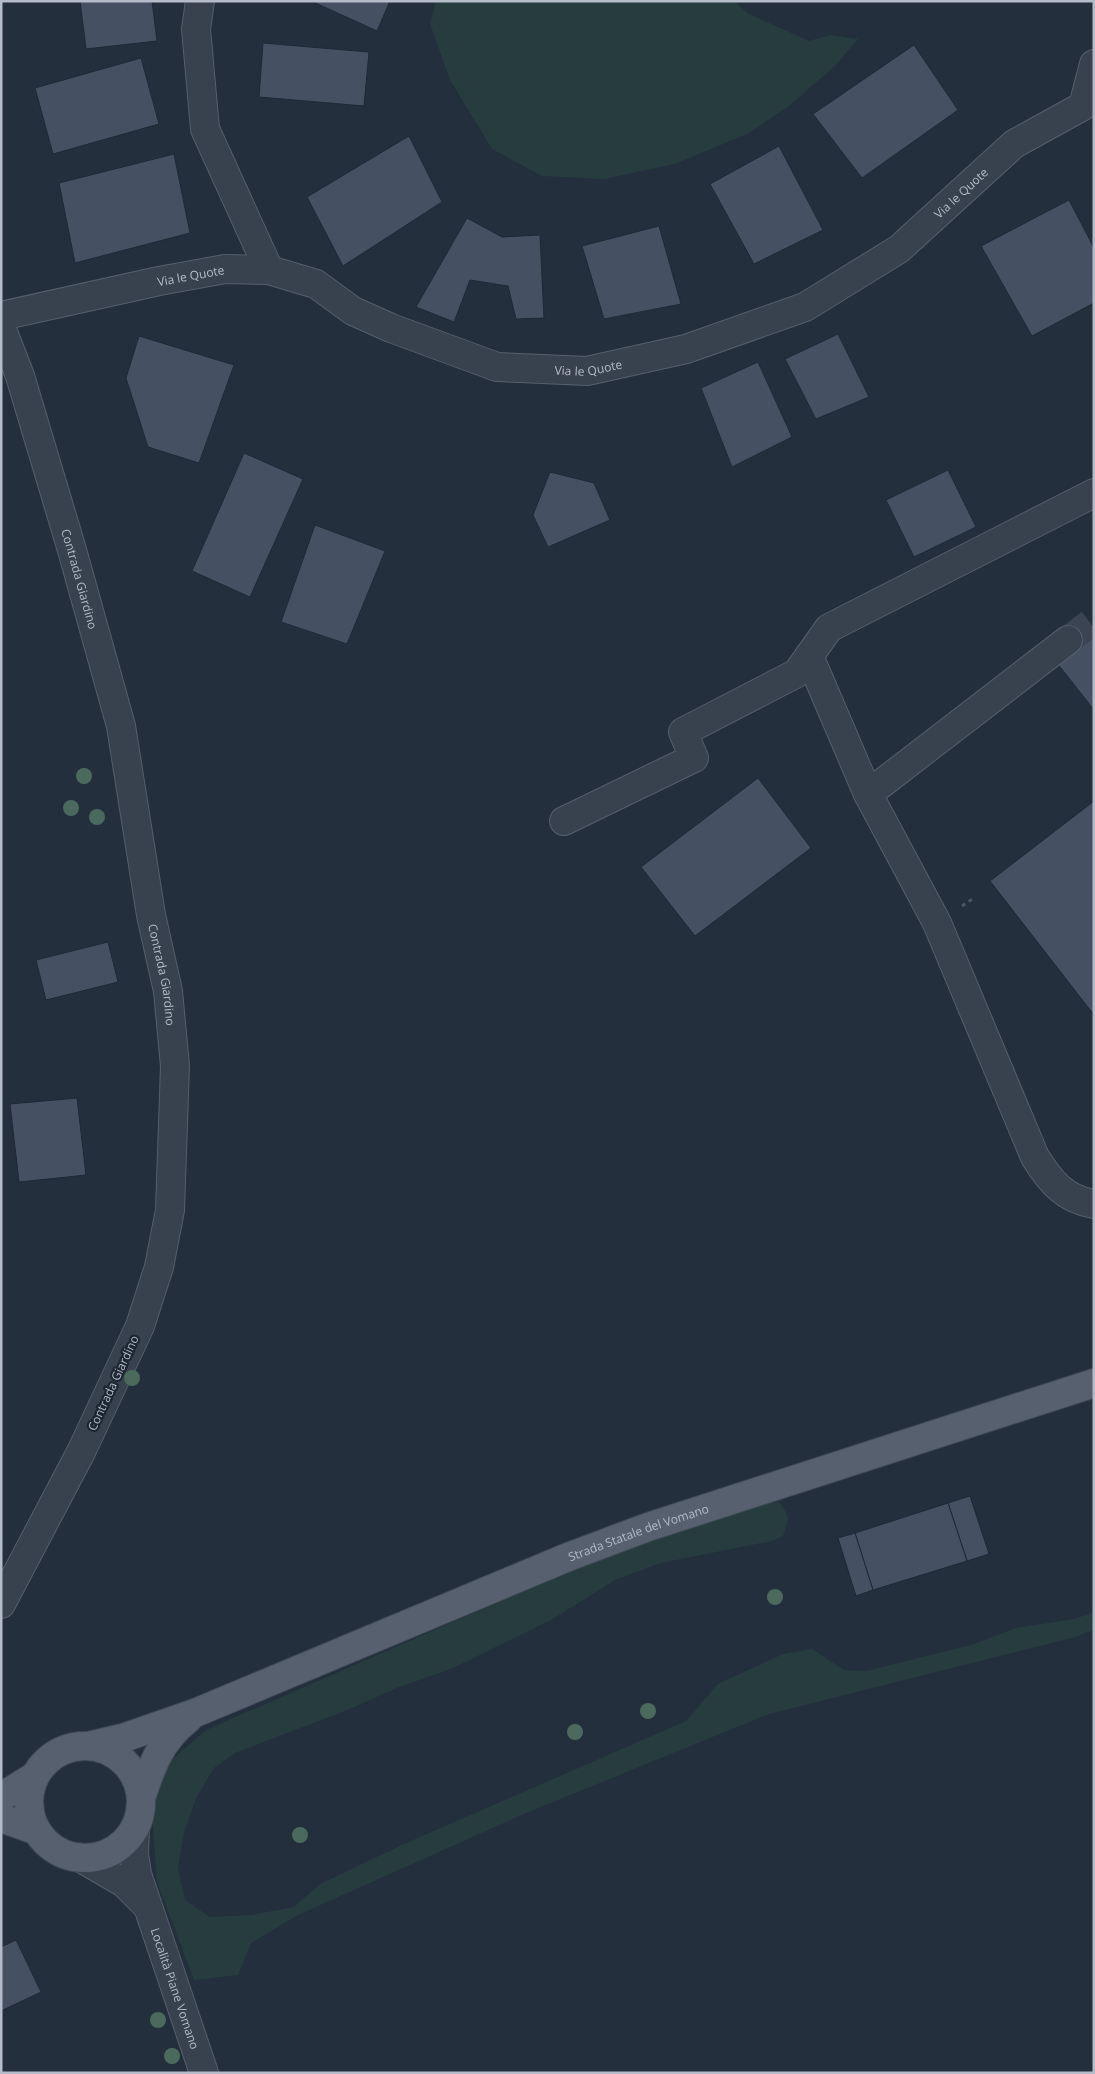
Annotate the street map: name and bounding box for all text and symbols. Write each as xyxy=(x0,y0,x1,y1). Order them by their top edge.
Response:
street label: Via le Quote xyxy=(930,163,992,222)
street label: Via le Quote xyxy=(156,261,226,290)
street label: Via le Quote xyxy=(554,355,624,380)
street label: Contrada Giardino xyxy=(58,527,102,631)
street label: Contrada Giardino xyxy=(145,922,180,1026)
street label: Contrada Giardino xyxy=(83,1333,143,1433)
street label: Strada Statale del Vomano xyxy=(566,1500,711,1565)
street label: Località Piane Vomano xyxy=(147,1926,204,2051)

